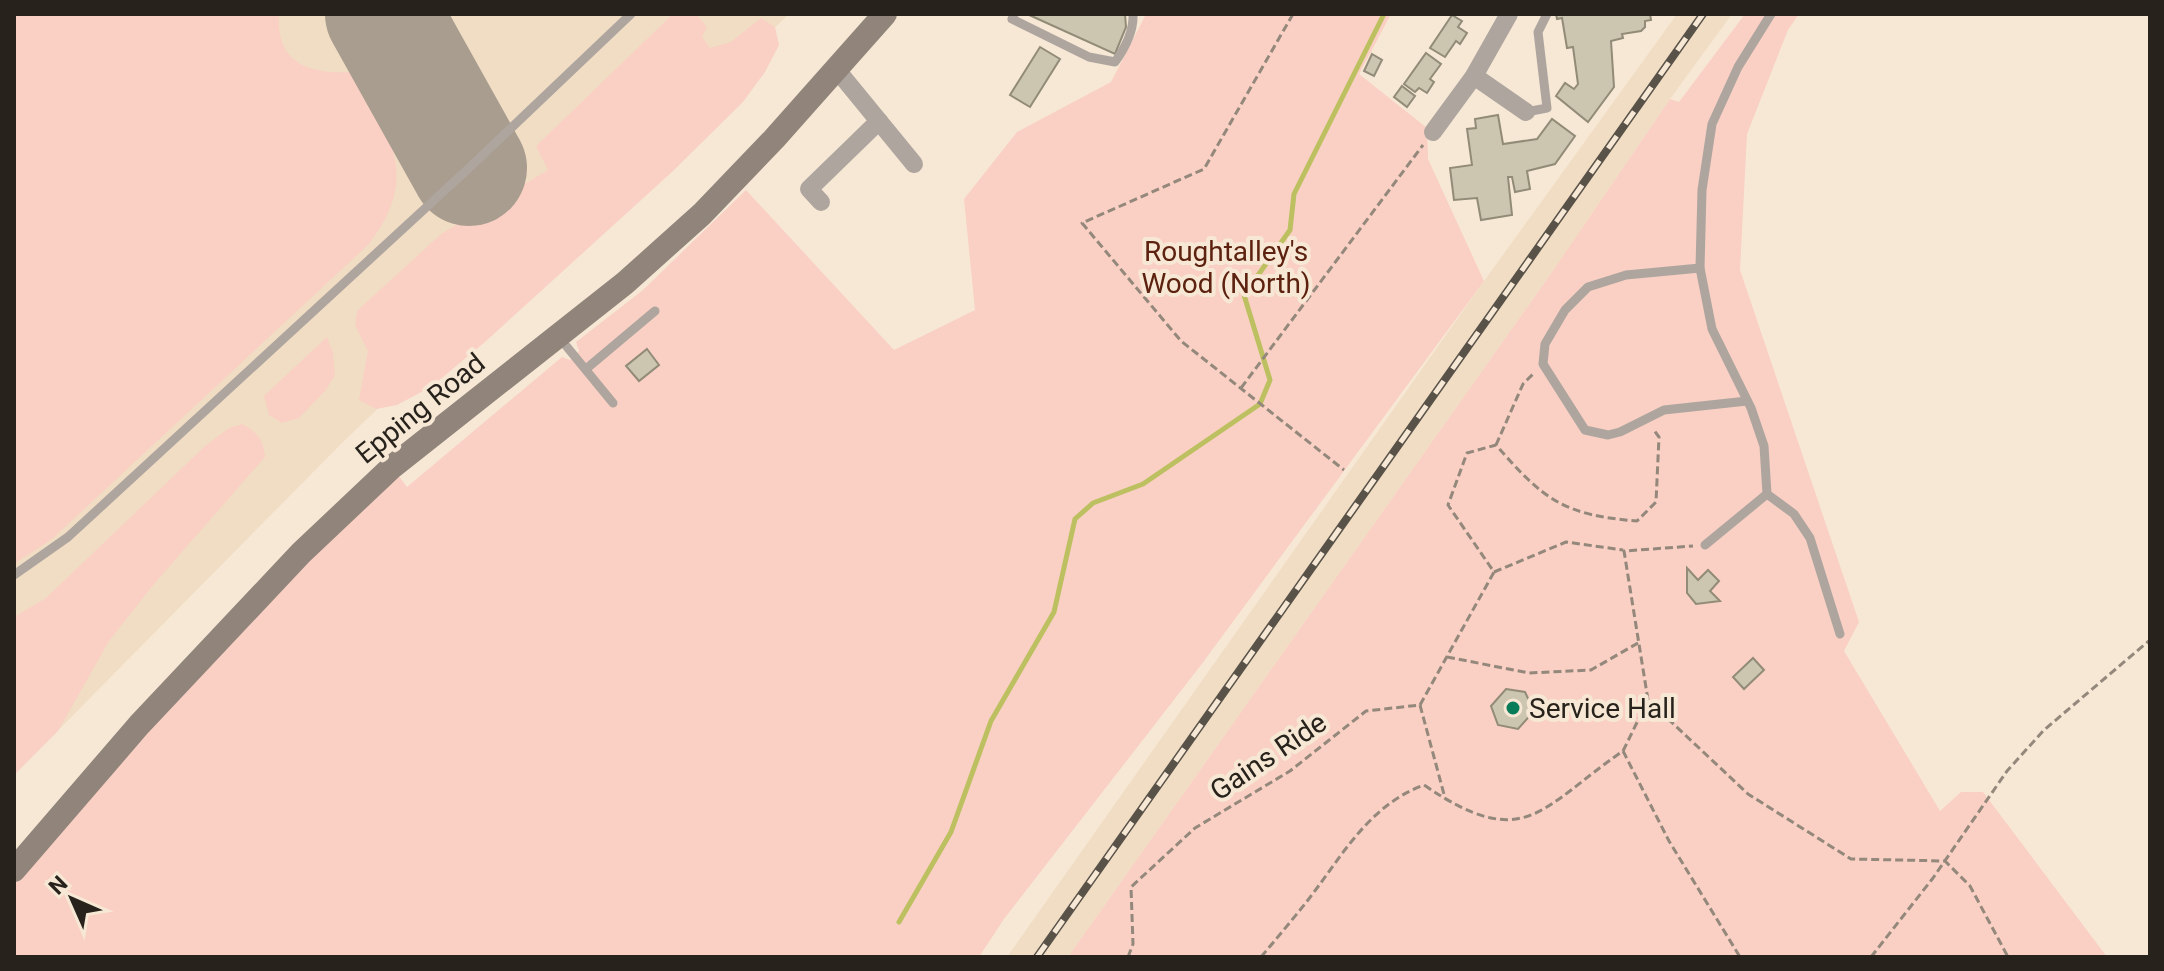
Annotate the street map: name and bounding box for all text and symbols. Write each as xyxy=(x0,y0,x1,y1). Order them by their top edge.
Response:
park label: Roughtalley's Wood (North) xyxy=(1141,235,1311,300)
street label: Epping Road xyxy=(349,346,492,470)
place label: Service Hall xyxy=(1529,692,1676,725)
marker: Service Hall xyxy=(1504,699,1522,717)
street label: Gains Ride xyxy=(1204,706,1333,807)
north arrow xyxy=(32,859,112,939)
text: N xyxy=(44,871,73,900)

